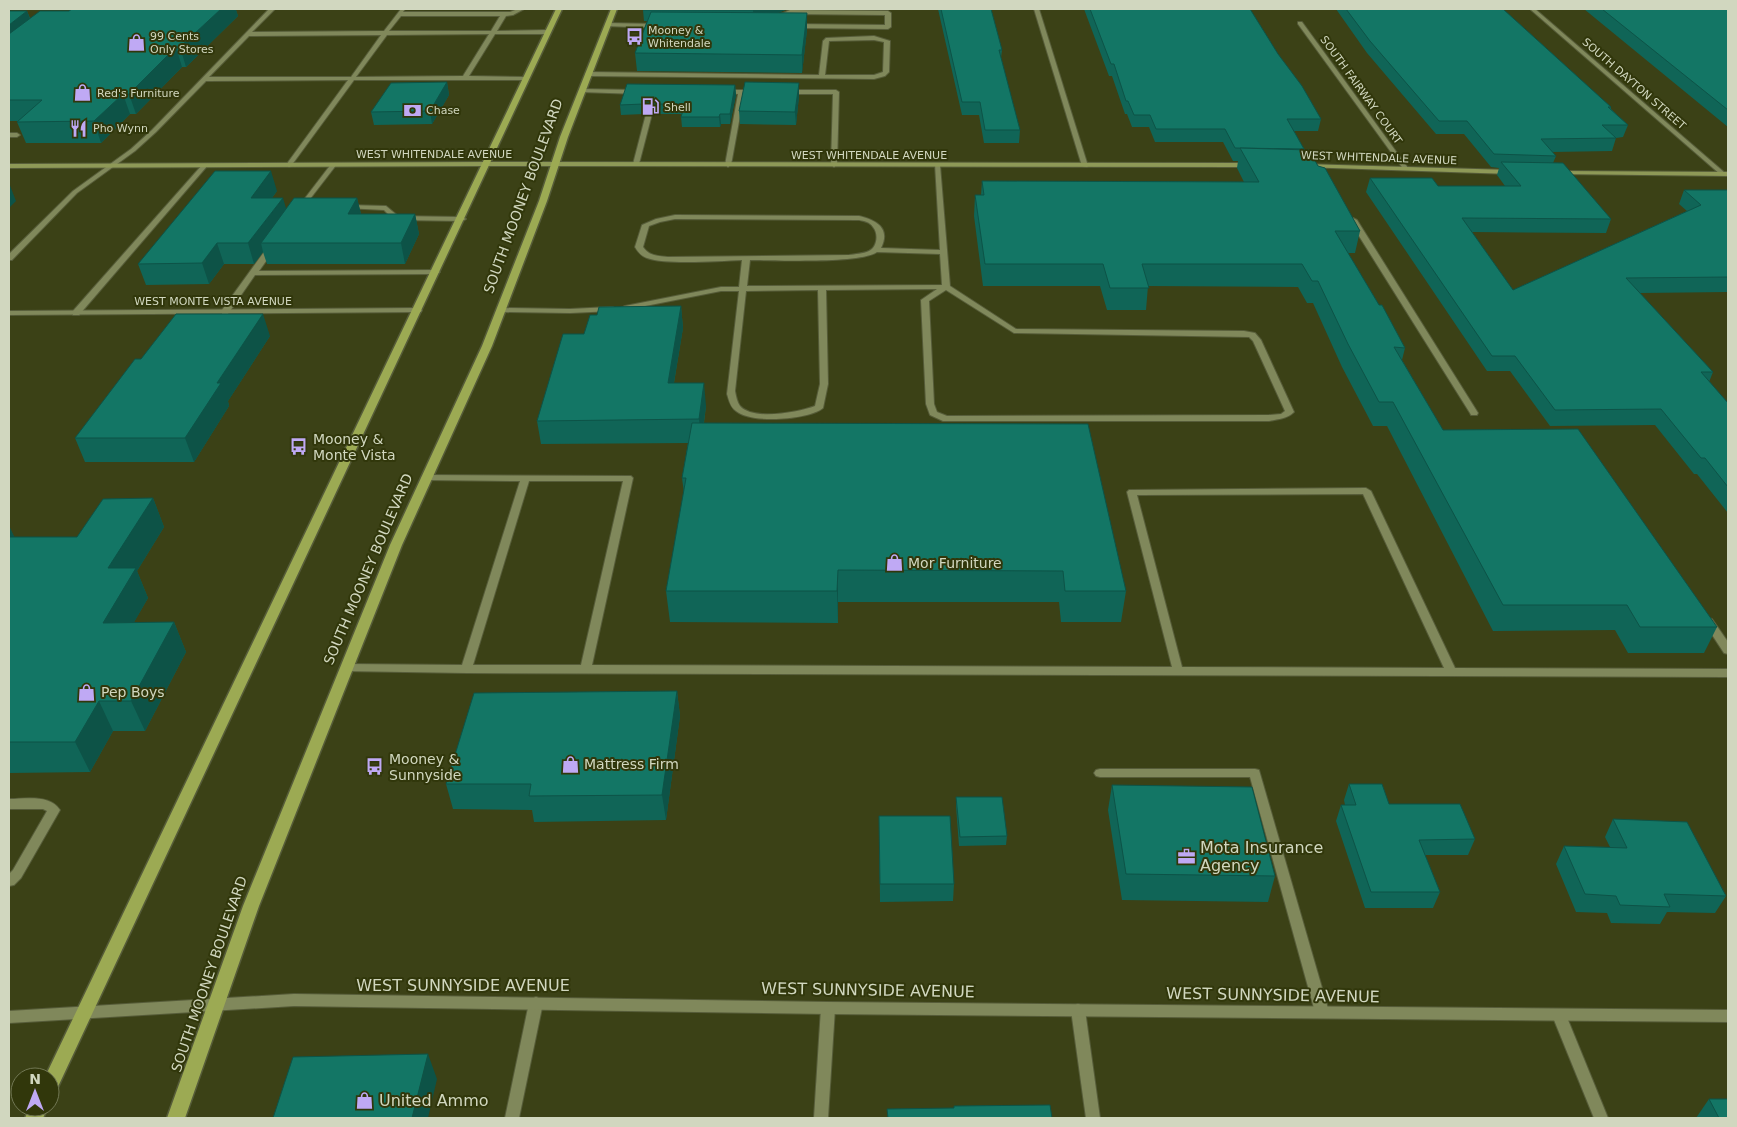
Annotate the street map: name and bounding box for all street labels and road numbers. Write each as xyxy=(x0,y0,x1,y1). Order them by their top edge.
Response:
street label: SOUTH FAIRWAY COURT xyxy=(1317,33,1405,147)
street label: SOUTH DAYTON STREET xyxy=(1580,35,1689,133)
street label: SOUTH MOONEY BOULEVARD xyxy=(480,96,566,296)
street label: WEST WHITENDALE AVENUE xyxy=(356,148,512,161)
street label: WEST WHITENDALE AVENUE xyxy=(791,149,947,162)
street label: WEST WHITENDALE AVENUE xyxy=(1301,149,1457,167)
street label: WEST MONTE VISTA AVENUE xyxy=(134,295,292,308)
street label: SOUTH MOONEY BOULEVARD xyxy=(320,471,416,667)
street label: SOUTH MOONEY BOULEVARD xyxy=(168,874,250,1074)
street label: WEST SUNNYSIDE AVENUE xyxy=(356,976,570,995)
street label: WEST SUNNYSIDE AVENUE xyxy=(761,979,975,1001)
street label: WEST SUNNYSIDE AVENUE xyxy=(1166,984,1380,1006)

